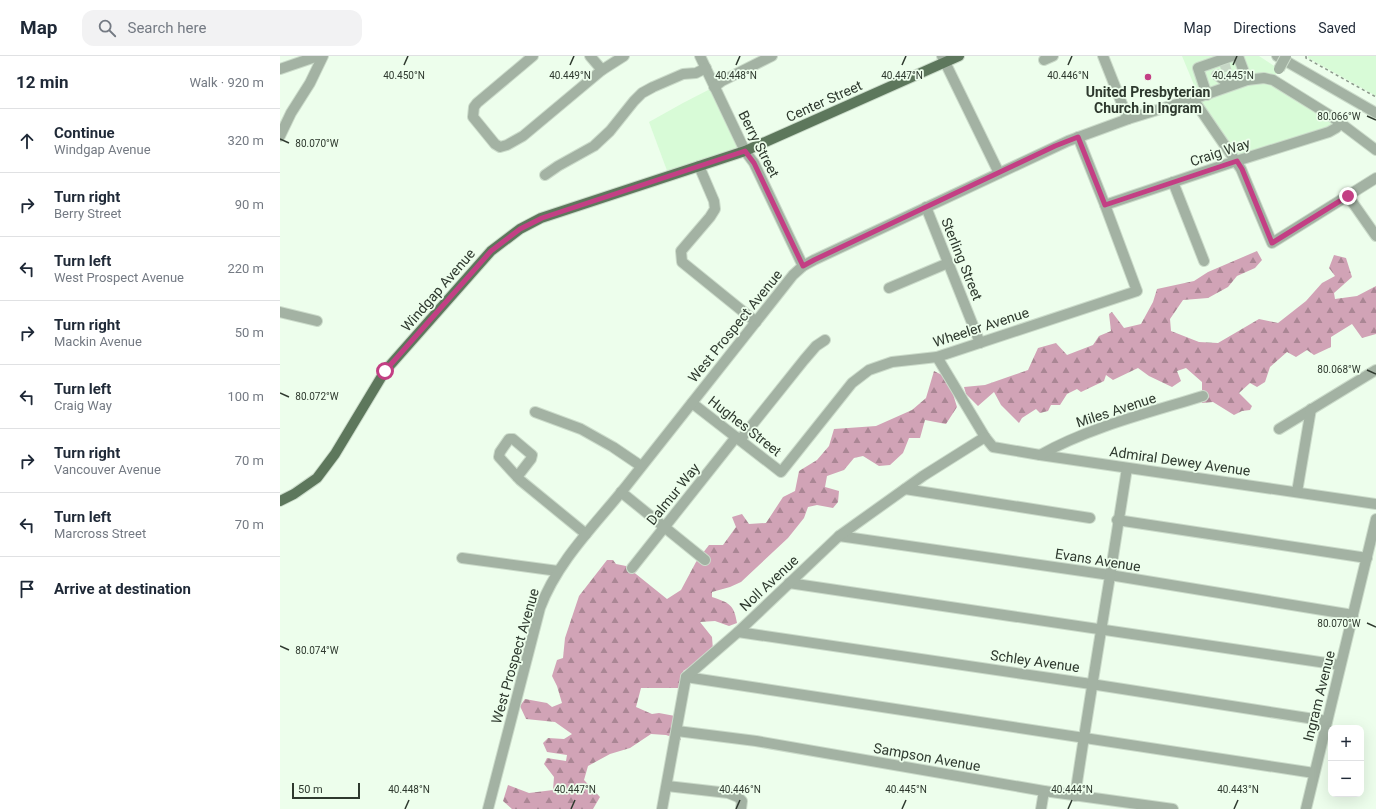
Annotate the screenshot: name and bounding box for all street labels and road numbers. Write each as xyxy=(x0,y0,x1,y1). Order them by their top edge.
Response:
street label: Center Street xyxy=(784,77,865,125)
street label: Berry Street xyxy=(735,108,783,180)
street label: Craig Way xyxy=(1188,135,1252,169)
street label: Sterling Street xyxy=(938,215,986,303)
street label: Windgap Avenue xyxy=(398,245,478,335)
street label: West Prospect Avenue xyxy=(685,267,785,385)
street label: Wheeler Avenue xyxy=(931,304,1031,350)
street label: Miles Avenue xyxy=(1074,390,1158,430)
street label: Hughes Street xyxy=(705,393,785,460)
street label: Admiral Dewey Avenue xyxy=(1109,443,1251,479)
street label: Dalmur Way xyxy=(643,460,703,528)
street label: Evans Avenue xyxy=(1054,545,1142,575)
street label: Noll Avenue xyxy=(736,552,802,614)
street label: West Prospect Avenue xyxy=(488,586,542,726)
street label: Schley Avenue xyxy=(989,647,1081,675)
street label: Ingram Avenue xyxy=(1300,649,1338,743)
street label: Sampson Avenue xyxy=(872,740,982,774)

